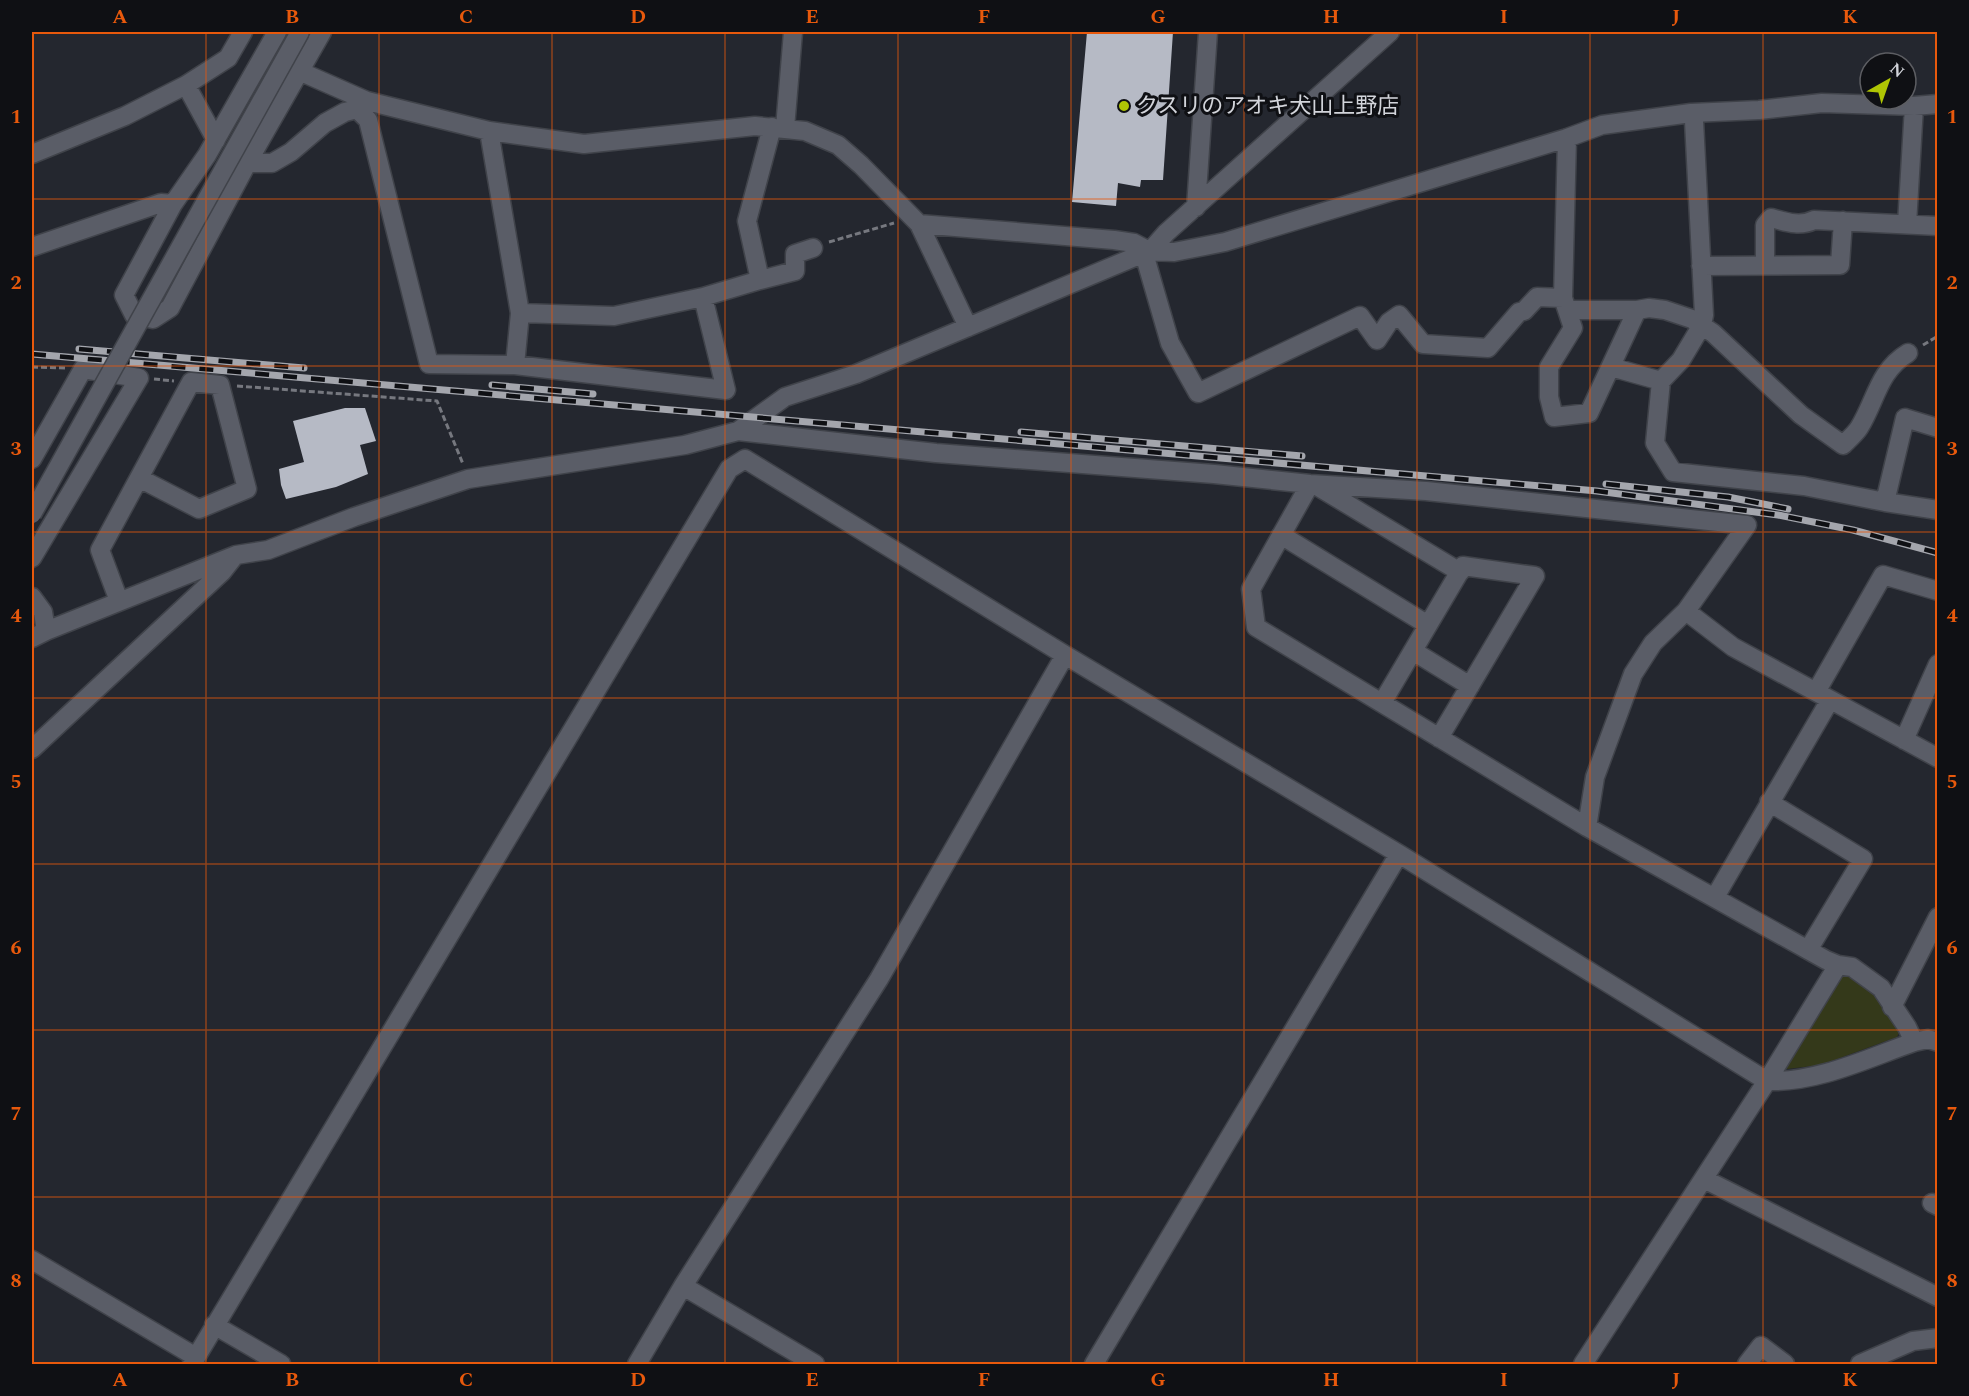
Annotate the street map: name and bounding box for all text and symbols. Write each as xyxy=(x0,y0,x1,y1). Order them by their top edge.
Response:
text: A xyxy=(112,2,128,32)
text: B xyxy=(285,2,299,32)
text: C xyxy=(459,2,473,32)
text: D xyxy=(630,2,646,32)
text: E xyxy=(805,2,819,32)
text: F xyxy=(978,2,990,32)
text: G xyxy=(1150,2,1166,32)
text: H xyxy=(1323,2,1339,32)
text: I xyxy=(1500,2,1508,32)
text: J xyxy=(1672,2,1680,32)
text: K xyxy=(1842,2,1858,32)
north arrow xyxy=(1858,51,1918,111)
text: N xyxy=(1884,57,1910,84)
place label: クスリのアオキ犬山上野店 xyxy=(1136,90,1399,123)
marker: クスリのアオキ犬山上野店 xyxy=(1117,99,1131,113)
text: 1 xyxy=(10,102,22,132)
text: 1 xyxy=(1946,102,1958,132)
text: 2 xyxy=(10,268,22,298)
text: 2 xyxy=(1946,268,1958,298)
text: 3 xyxy=(10,434,22,464)
text: 3 xyxy=(1946,434,1958,464)
text: 4 xyxy=(10,601,22,631)
text: 4 xyxy=(1946,601,1958,631)
text: 5 xyxy=(10,767,22,797)
text: 5 xyxy=(1946,767,1958,797)
text: 6 xyxy=(10,933,22,963)
text: 6 xyxy=(1946,933,1958,963)
text: 7 xyxy=(10,1099,22,1129)
text: 7 xyxy=(1946,1099,1958,1129)
text: 8 xyxy=(10,1266,22,1296)
text: 8 xyxy=(1946,1266,1958,1296)
text: A xyxy=(112,1365,128,1395)
text: B xyxy=(285,1365,299,1395)
text: C xyxy=(459,1365,473,1395)
text: D xyxy=(630,1365,646,1395)
text: E xyxy=(805,1365,819,1395)
text: F xyxy=(978,1365,990,1395)
text: G xyxy=(1150,1365,1166,1395)
text: H xyxy=(1323,1365,1339,1395)
text: I xyxy=(1500,1365,1508,1395)
text: J xyxy=(1672,1365,1680,1395)
text: K xyxy=(1842,1365,1858,1395)

